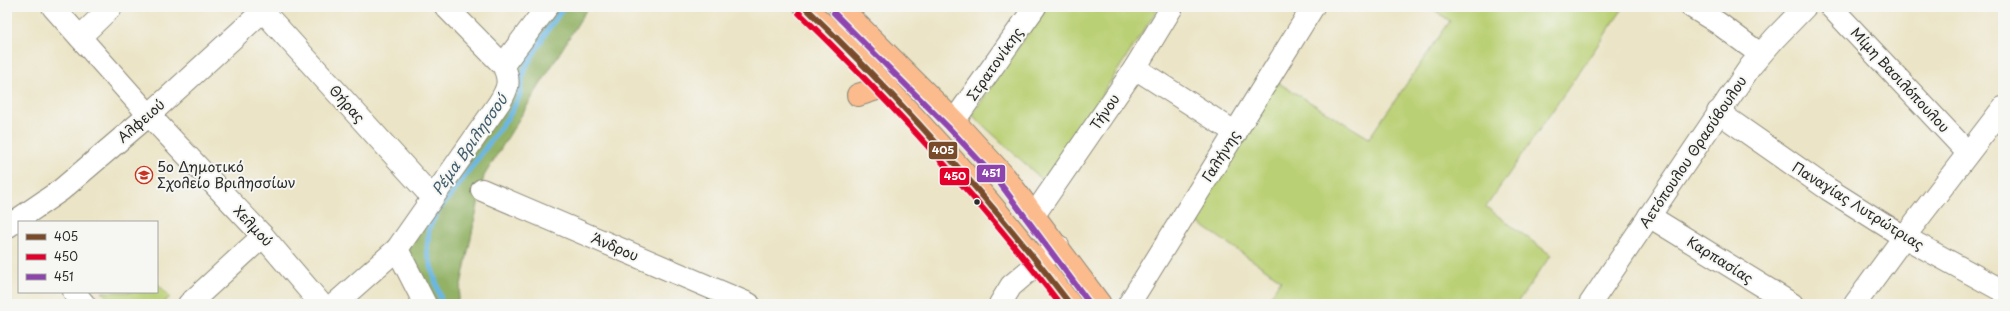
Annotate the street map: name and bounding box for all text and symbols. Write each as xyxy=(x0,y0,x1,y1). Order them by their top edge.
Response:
street label: Μίμη Βασιλόπουλου xyxy=(1846,22,1955,137)
street label: Στρατονίκης xyxy=(961,23,1028,105)
street label: Αετόπουλου Θρασύβουλου xyxy=(1634,71,1751,232)
street label: Θήρας xyxy=(325,80,370,127)
water label: Ρέμα Βριλησσού xyxy=(425,88,513,199)
street label: Τήνου xyxy=(1085,89,1124,134)
street label: Αλφειού xyxy=(112,94,169,147)
street label: Γαλήνης xyxy=(1197,126,1245,186)
line badge: 405 xyxy=(928,141,958,160)
text: 405 xyxy=(932,141,954,158)
place label: 5ο Δημοτικό Σχολείο Βριλησσίων xyxy=(157,156,296,193)
street label: Παναγίας Λυτρώτριας xyxy=(1788,156,1928,255)
line badge: 451 xyxy=(976,164,1006,183)
text: 451 xyxy=(982,164,1001,181)
school or university icon: 5ο Δημοτικό Σχολείο Βριλησσίων xyxy=(134,165,154,185)
line badge: 450 xyxy=(939,167,970,186)
text: 450 xyxy=(944,167,966,184)
unlabelled marker xyxy=(972,197,982,207)
street label: Χελμού xyxy=(229,200,278,251)
legend xyxy=(18,221,158,293)
text: 405 xyxy=(54,227,78,245)
street label: Άνδρου xyxy=(588,227,642,266)
street label: Καρπασίας xyxy=(1683,231,1757,288)
text: 450 xyxy=(54,247,78,265)
text: 451 xyxy=(54,267,74,285)

